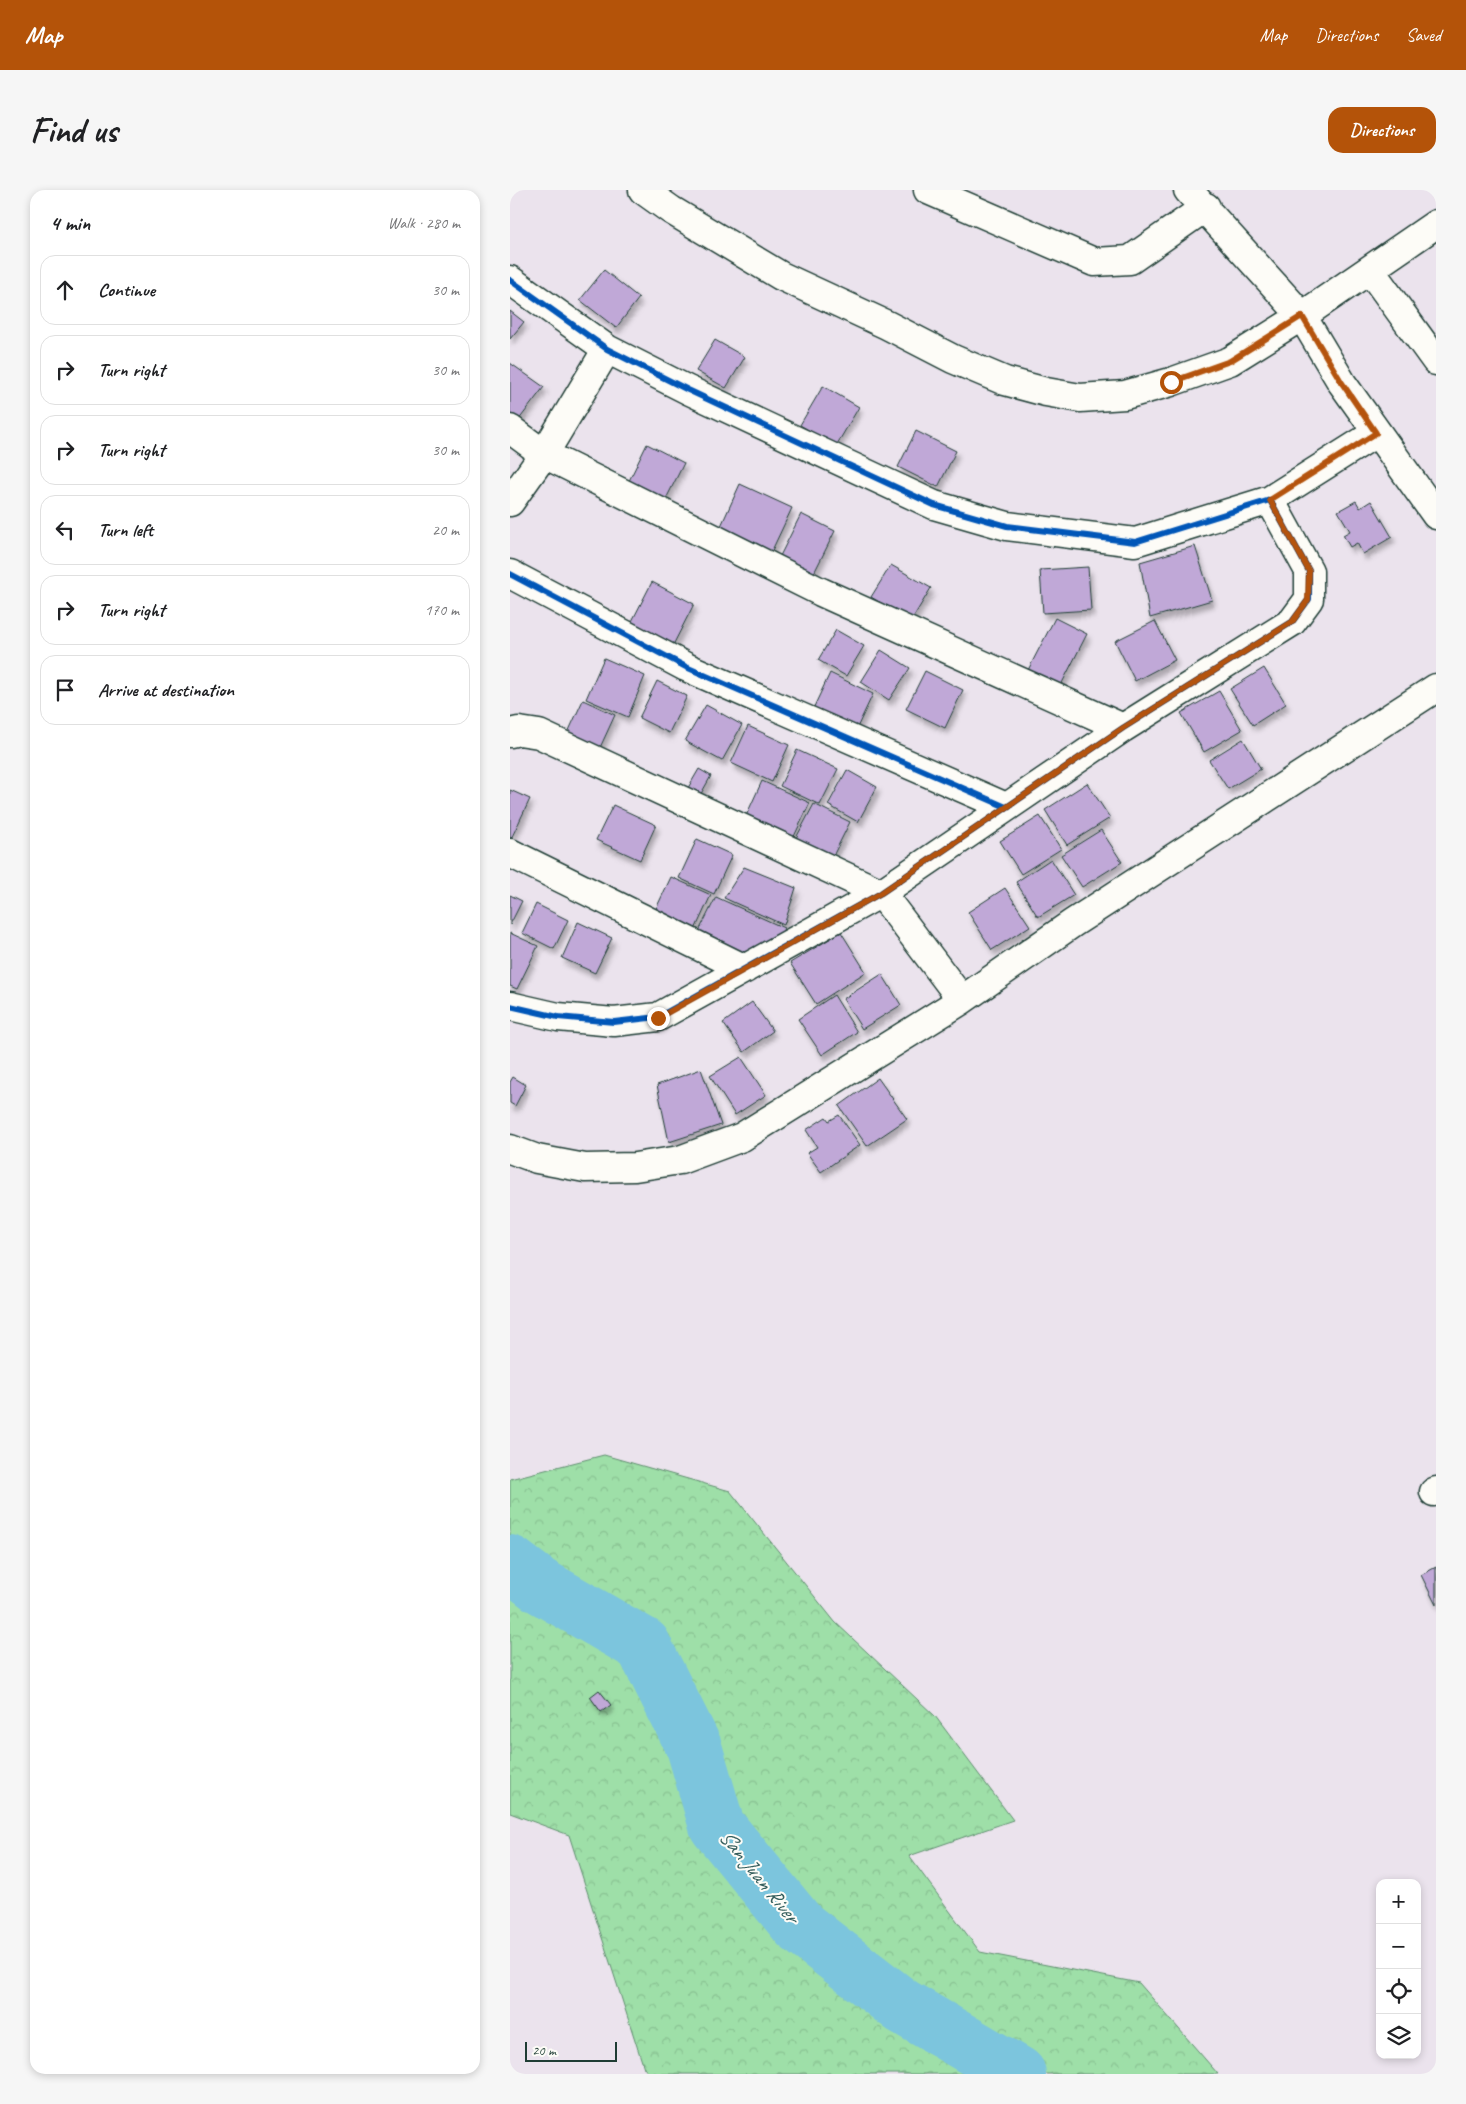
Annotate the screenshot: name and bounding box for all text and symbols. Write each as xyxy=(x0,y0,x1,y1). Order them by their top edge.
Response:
text: Map xyxy=(25,20,62,50)
text: Map xyxy=(1260,24,1287,46)
text: Directions xyxy=(1315,24,1378,46)
text: Saved xyxy=(1406,24,1441,46)
button: Directions xyxy=(1328,107,1436,153)
text: Find us xyxy=(30,108,117,153)
text: 4 min xyxy=(50,210,90,236)
text: Walk · 280 m xyxy=(388,213,460,233)
icon: ahead xyxy=(51,276,79,304)
text: Continue xyxy=(98,278,155,302)
text: 30 m xyxy=(432,280,459,300)
icon: right xyxy=(51,356,79,384)
text: Turn right xyxy=(98,358,165,382)
text: 30 m xyxy=(432,360,459,380)
route start xyxy=(1160,371,1183,394)
icon: right xyxy=(51,436,79,464)
text: Turn right xyxy=(98,438,165,462)
text: 30 m xyxy=(432,440,459,460)
icon: left xyxy=(51,516,79,544)
text: Turn left xyxy=(98,518,153,542)
text: 20 m xyxy=(432,520,459,540)
icon: right xyxy=(51,596,79,624)
text: Turn right xyxy=(98,598,165,622)
text: 170 m xyxy=(425,600,459,620)
icon: arrive xyxy=(51,676,79,704)
text: Arrive at destination xyxy=(98,678,234,702)
route end xyxy=(647,1007,670,1030)
water label: San Juan River xyxy=(713,1824,808,1931)
map controls xyxy=(1376,1879,1421,2059)
button: + xyxy=(1376,1879,1421,1924)
button: − xyxy=(1376,1924,1421,1969)
button: locate xyxy=(1376,1969,1421,2014)
button: layers xyxy=(1376,2014,1421,2059)
scale bar xyxy=(525,2039,618,2062)
text: 20 m xyxy=(532,2042,556,2059)

